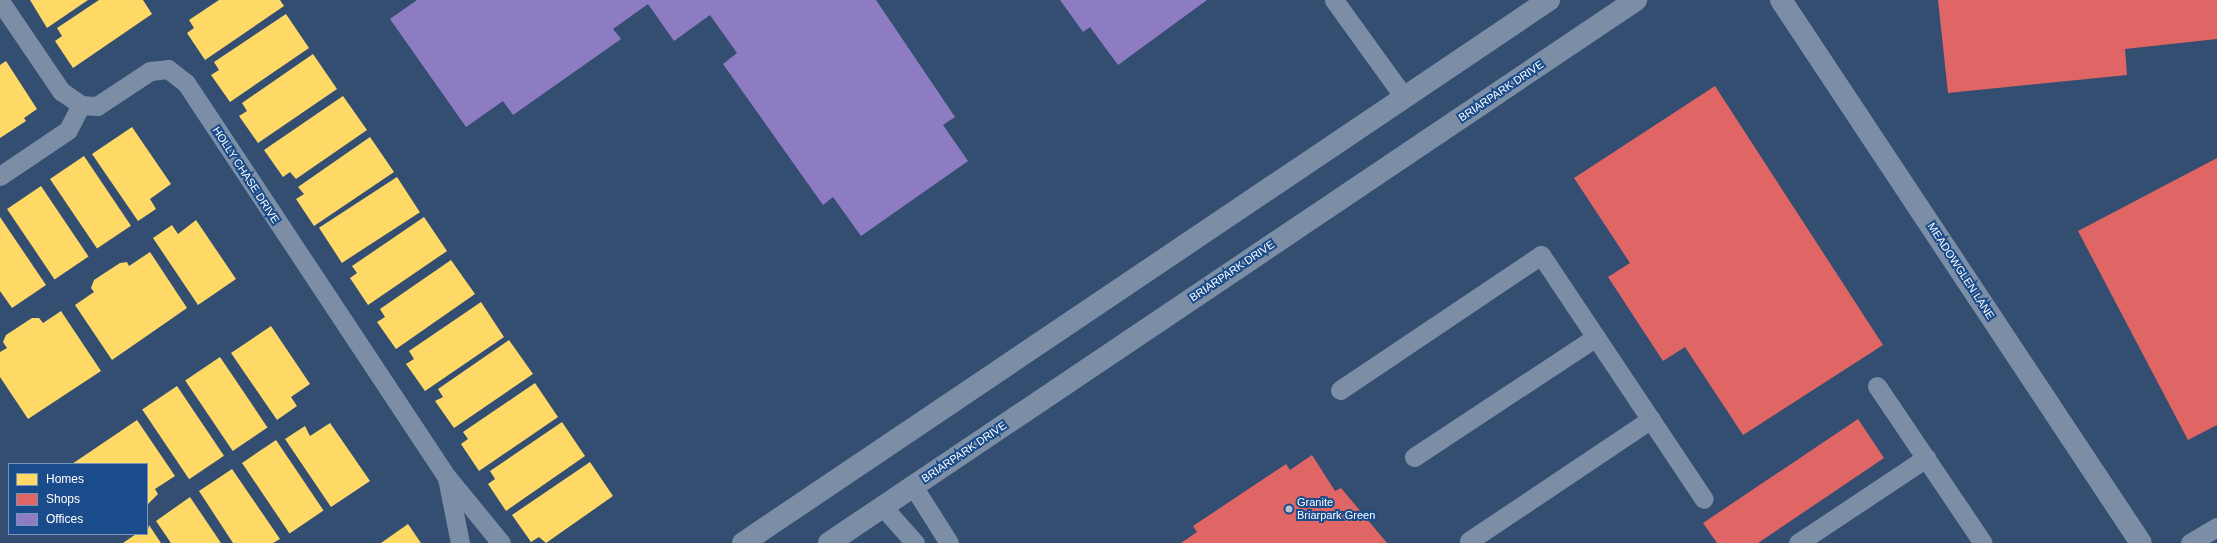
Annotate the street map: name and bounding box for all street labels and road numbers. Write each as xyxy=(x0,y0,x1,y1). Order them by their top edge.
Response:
street label: BRIARPARK DRIVE xyxy=(1456,58,1546,124)
street label: HOLLY CHASE DRIVE xyxy=(210,124,282,226)
street label: MEADOWGLEN LANE xyxy=(1925,220,1997,322)
street label: BRIARPARK DRIVE xyxy=(1187,238,1277,304)
street label: BRIARPARK DRIVE xyxy=(919,419,1009,485)

